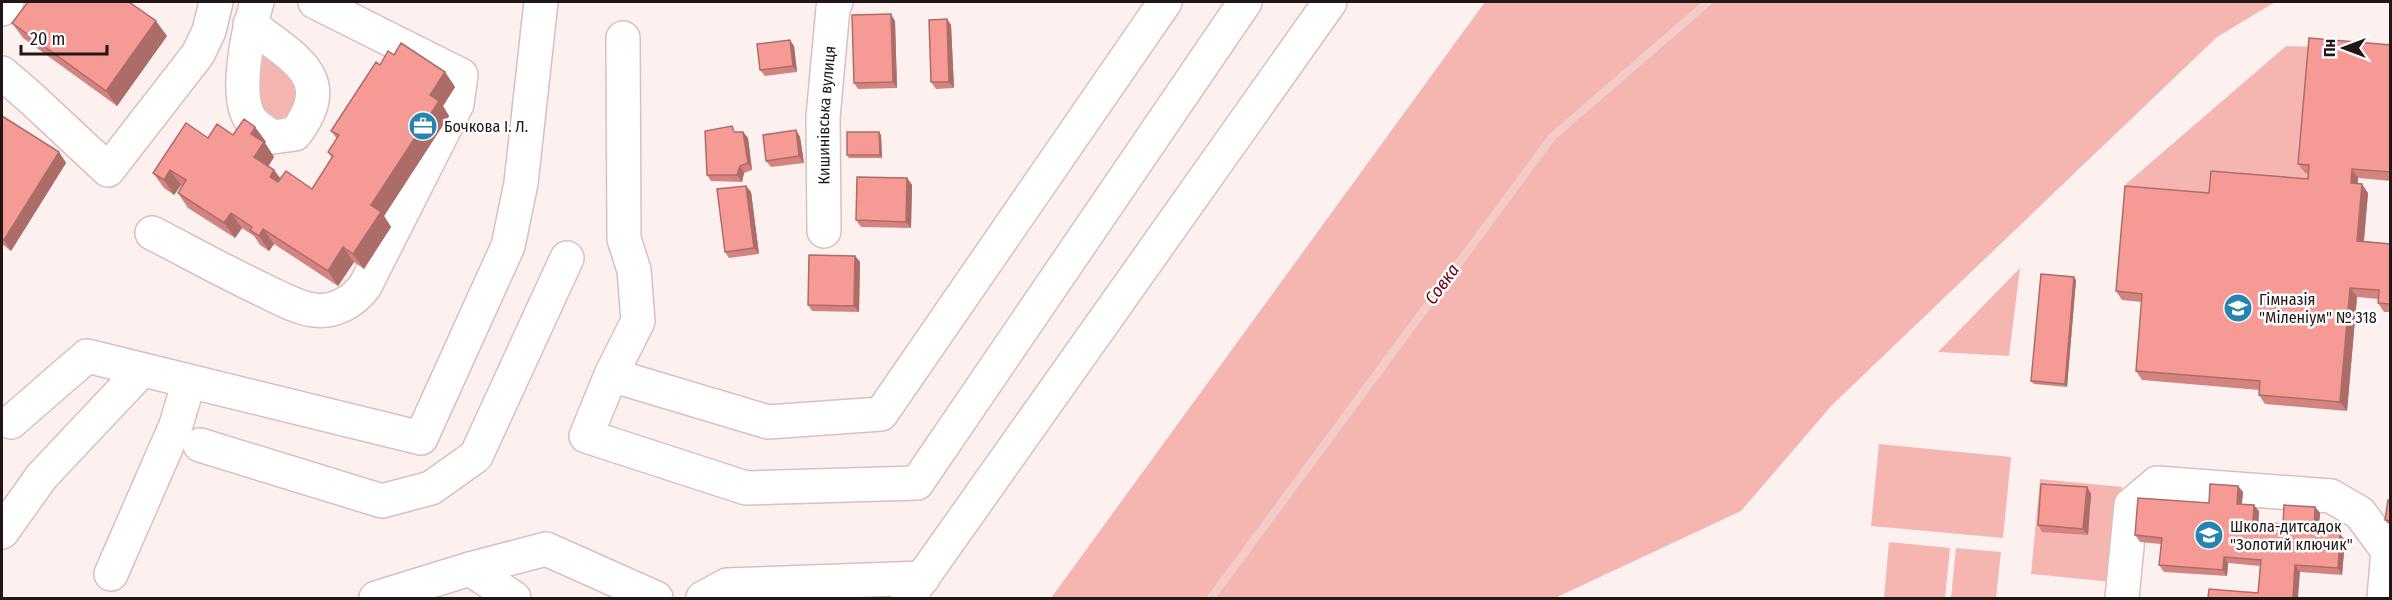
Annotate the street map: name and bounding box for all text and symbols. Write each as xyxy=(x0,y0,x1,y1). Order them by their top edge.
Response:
scale bar xyxy=(21,18,106,56)
north arrow xyxy=(2314,18,2374,78)
text: 20 m xyxy=(30,28,65,50)
text: Пн xyxy=(2320,39,2339,57)
street label: Кишинівська вулиця xyxy=(814,45,839,185)
office icon: Бочкова І. Л. xyxy=(407,110,439,142)
place label: Бочкова І. Л. xyxy=(444,117,528,136)
water label: Совка xyxy=(1420,259,1464,309)
place label: Гімназія "Міленіум" № 318 xyxy=(2259,290,2377,327)
school or university icon: Гімназія "Міленіум" № 318 xyxy=(2222,292,2254,324)
place label: Школа-дитсадок "Золотий ключик" xyxy=(2230,517,2353,554)
school or university icon: Школа-дитсадок "Золотий ключик" xyxy=(2193,519,2225,551)

